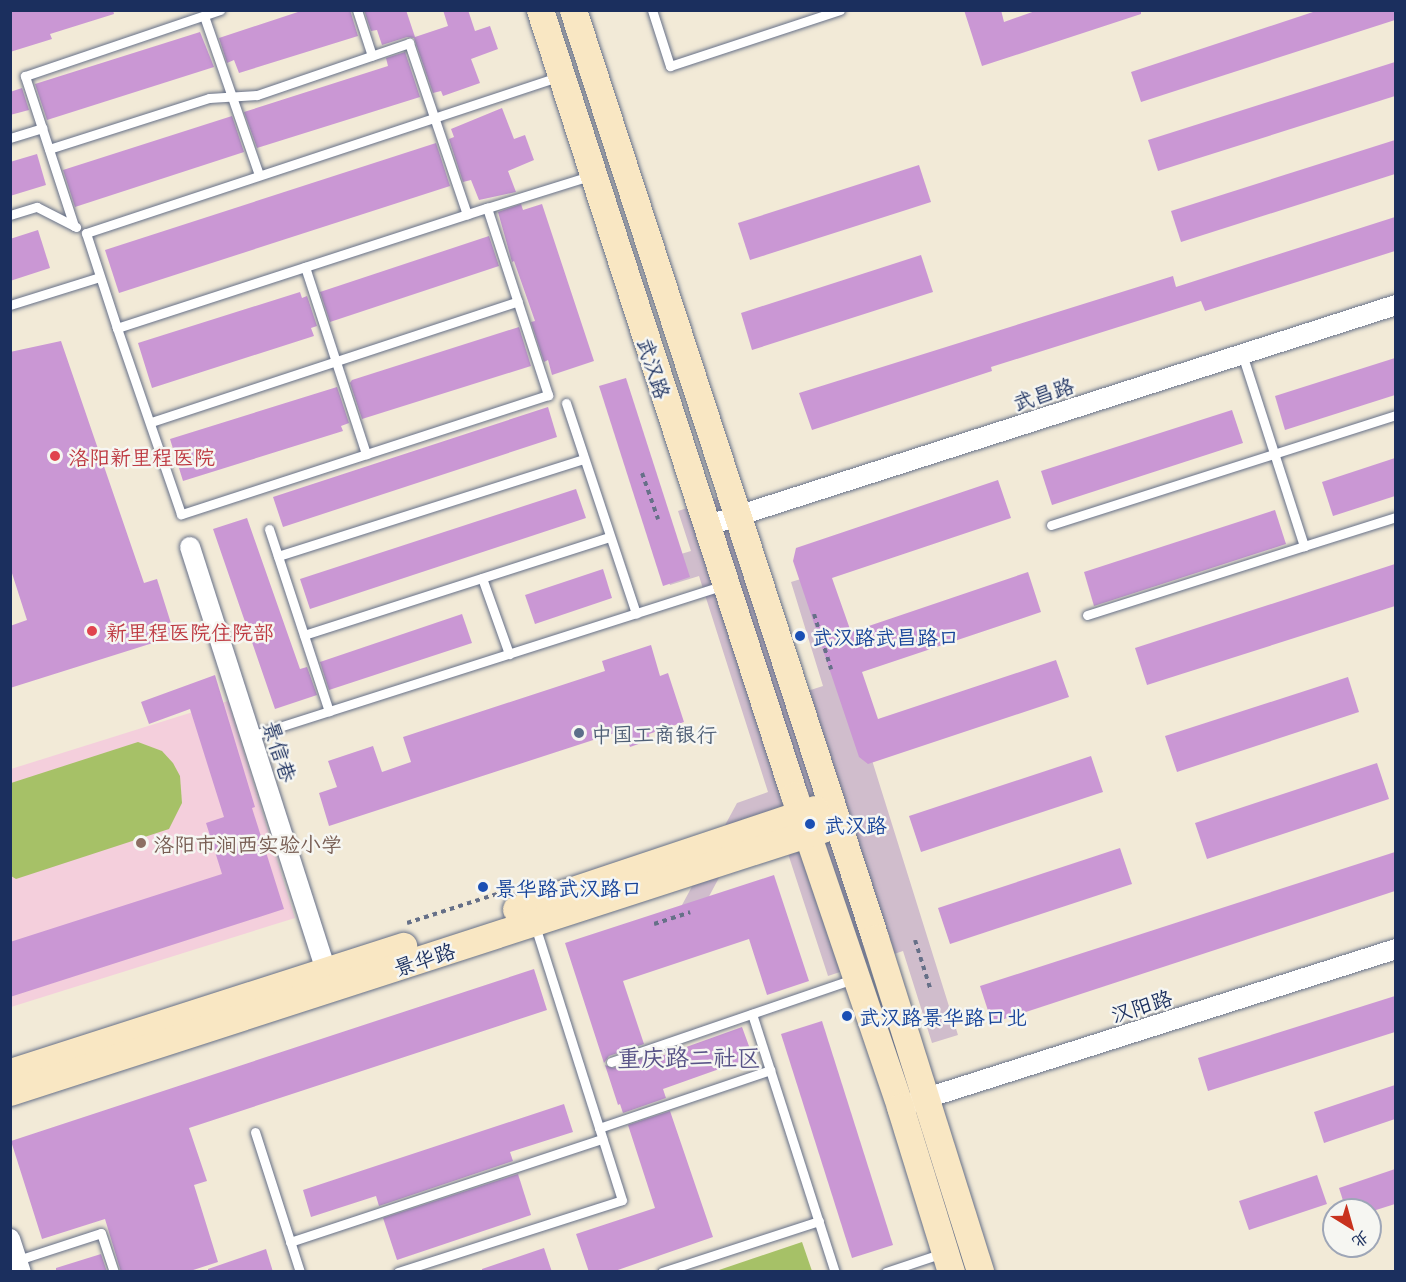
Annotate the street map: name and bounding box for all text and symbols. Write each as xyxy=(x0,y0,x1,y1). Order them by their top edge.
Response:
street label: 武汉路 xyxy=(633,334,677,402)
street label: 武昌路 xyxy=(1009,371,1077,415)
place label: 洛阳新里程医院 xyxy=(68,443,215,469)
marker: 洛阳新里程医院 xyxy=(46,447,64,465)
place label: 新里程医院住院部 xyxy=(106,618,274,644)
marker: 新里程医院住院部 xyxy=(83,622,101,640)
place label: 武汉路武昌路口 xyxy=(812,623,959,649)
marker: 武汉路武昌路口 xyxy=(793,629,807,643)
street label: 景信巷 xyxy=(259,717,303,785)
place label: 中国工商银行 xyxy=(591,720,717,746)
marker: 中国工商银行 xyxy=(572,726,586,740)
place label: 武汉路 xyxy=(824,811,887,837)
marker: 武汉路 xyxy=(801,815,819,833)
place label: 洛阳市涧西实验小学 xyxy=(153,830,342,856)
marker: 洛阳市涧西实验小学 xyxy=(134,836,148,850)
place label: 景华路武汉路口 xyxy=(495,874,642,900)
marker: 景华路武汉路口 xyxy=(476,880,490,894)
street label: 景华路 xyxy=(390,936,458,980)
street label: 汉阳路 xyxy=(1107,983,1175,1027)
place label: 武汉路景华路口北 xyxy=(859,1003,1027,1029)
marker: 武汉路景华路口北 xyxy=(840,1009,854,1023)
district label: 重庆路二社区 xyxy=(617,1043,761,1071)
north arrow xyxy=(1322,1198,1382,1258)
text: 北 xyxy=(1348,1226,1375,1255)

